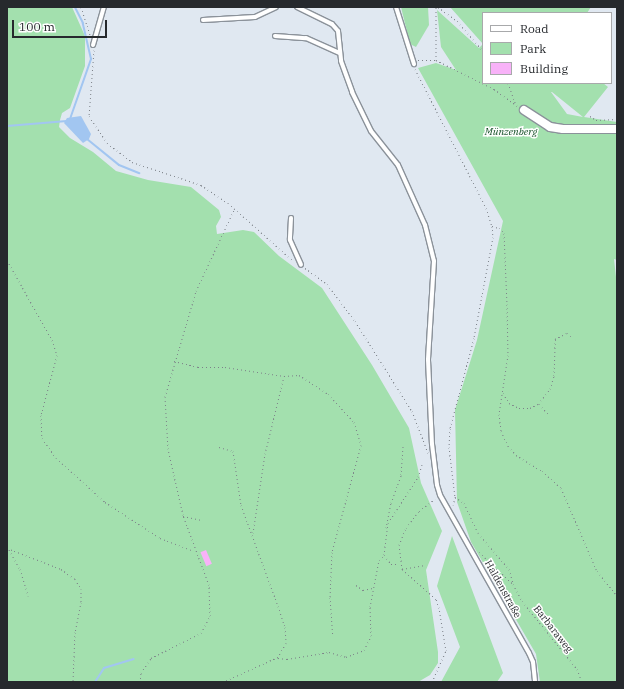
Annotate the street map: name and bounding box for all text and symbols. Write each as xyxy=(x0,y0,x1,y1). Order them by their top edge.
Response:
scale bar xyxy=(14,12,109,38)
legend xyxy=(482,12,612,84)
text: 100 m xyxy=(19,19,55,34)
text: Road xyxy=(520,21,549,36)
text: Park xyxy=(520,41,546,56)
text: Building xyxy=(520,61,568,76)
park label: Münzenberg xyxy=(485,126,537,138)
street label: Haldenstraße xyxy=(482,558,524,620)
street label: Barbaraweg xyxy=(531,603,575,655)

